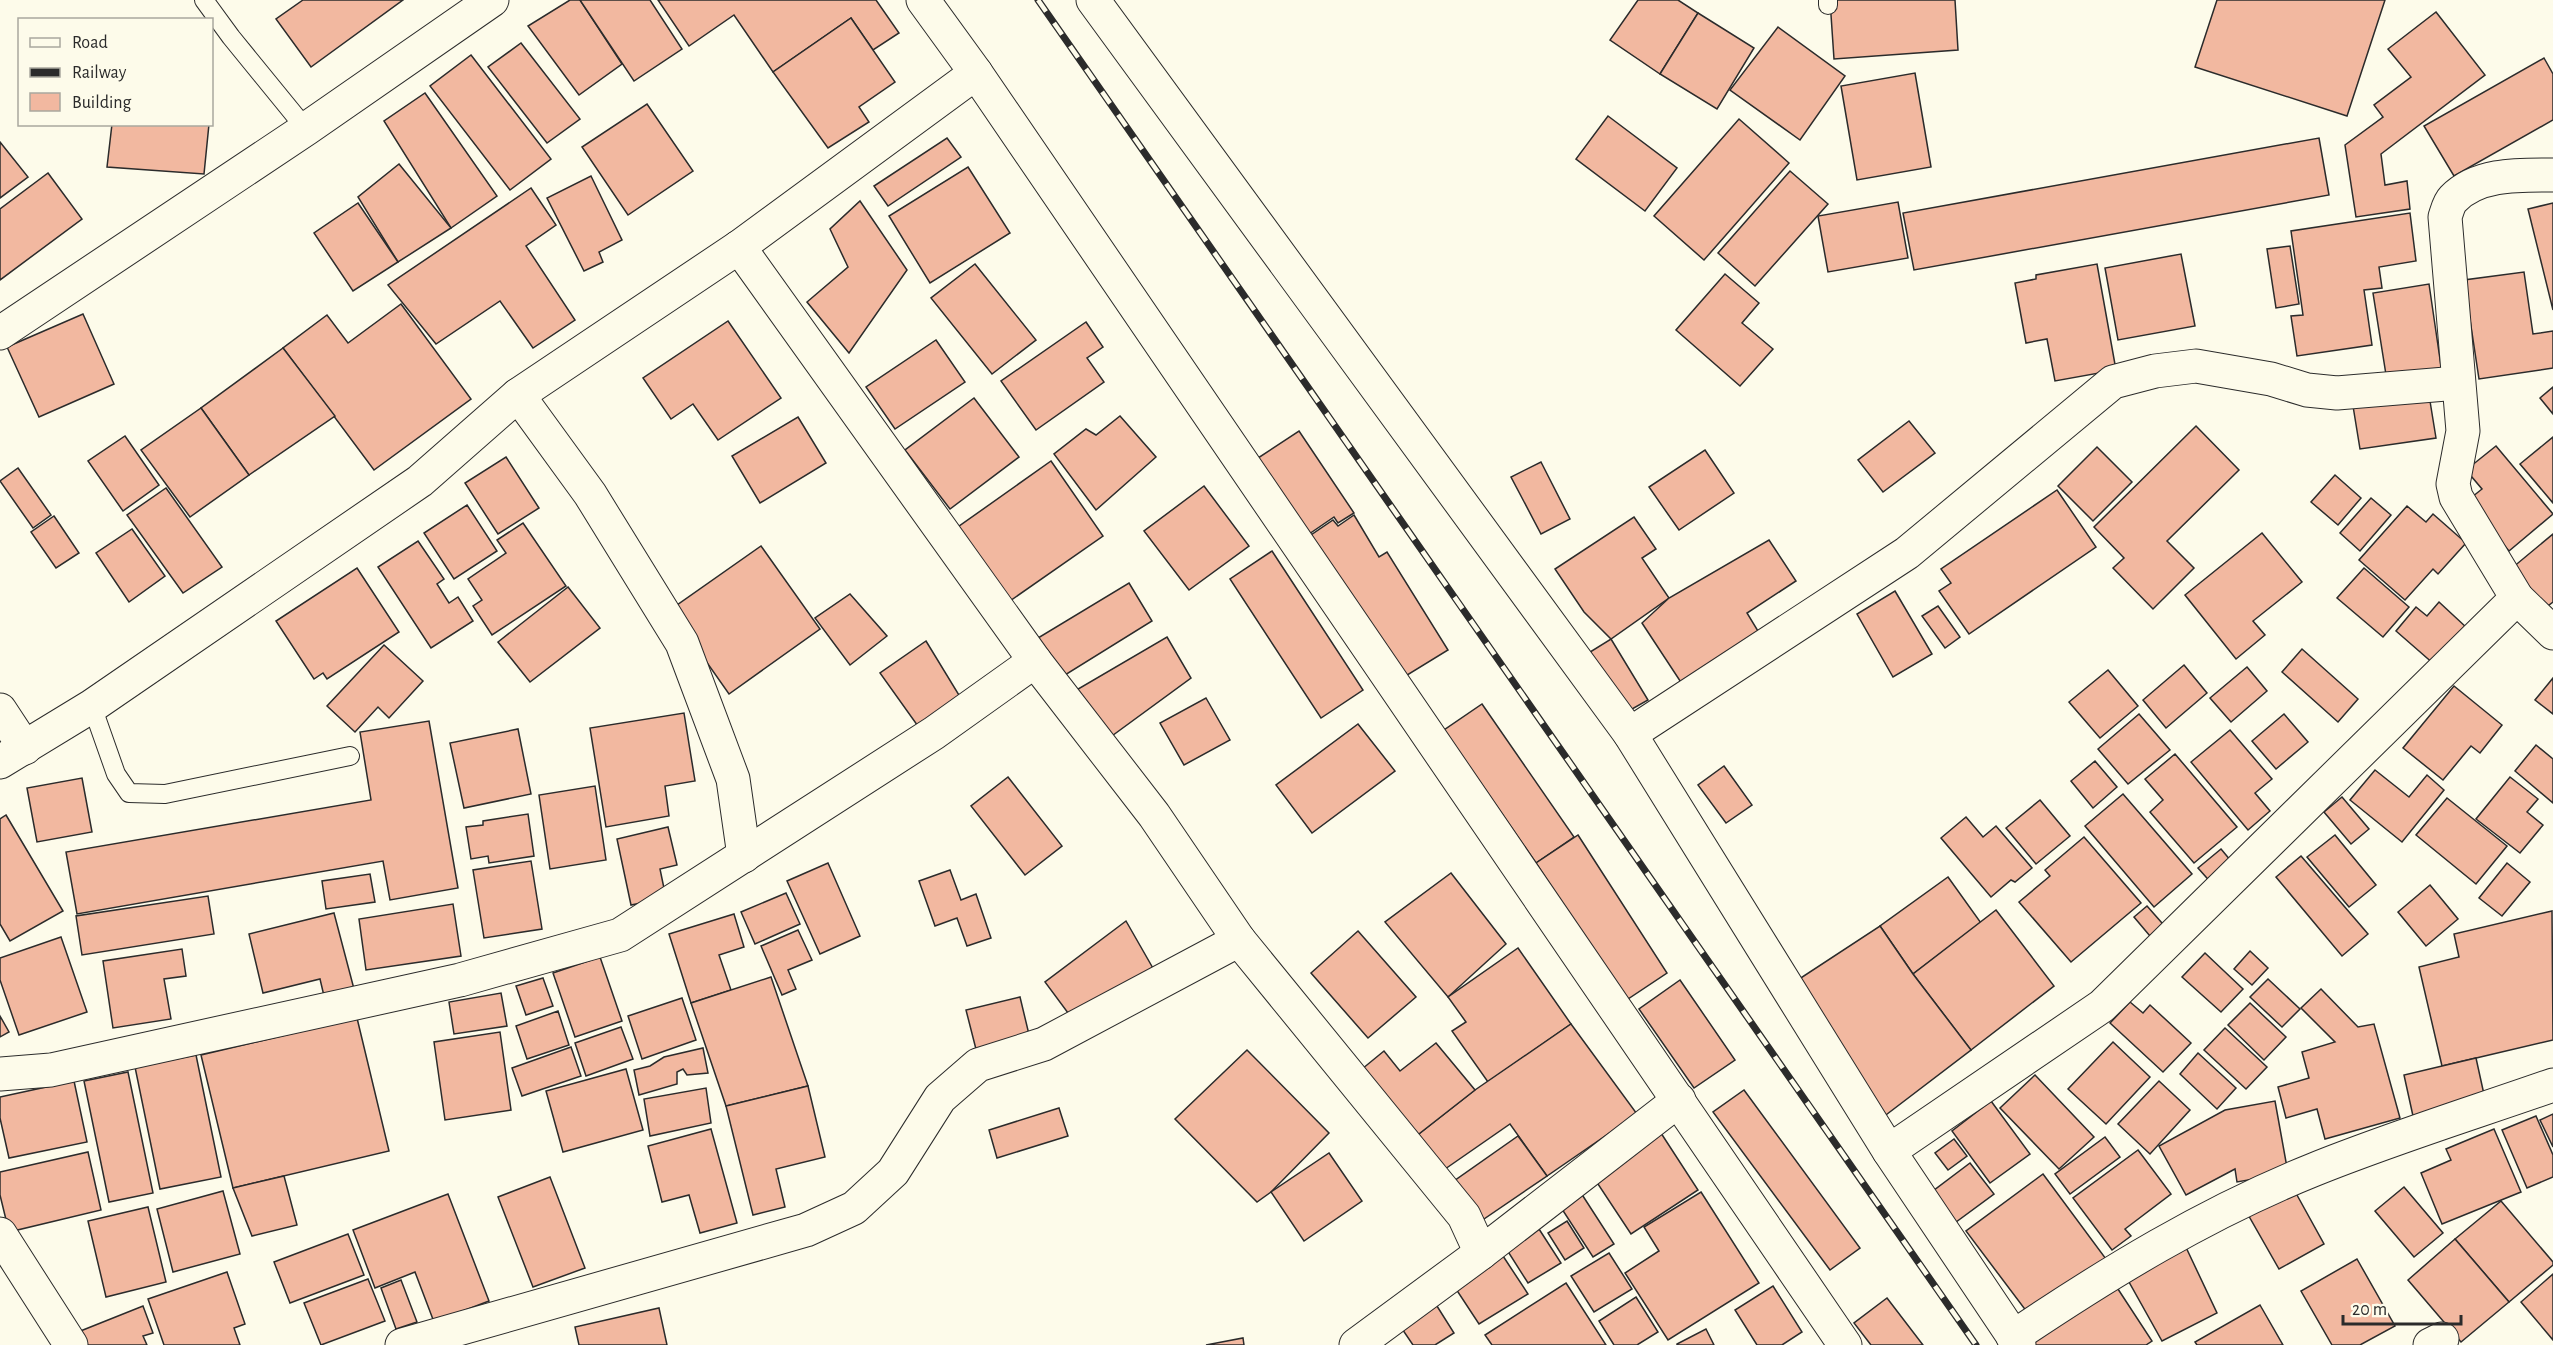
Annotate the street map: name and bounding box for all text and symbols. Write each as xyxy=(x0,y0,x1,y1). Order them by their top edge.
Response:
legend xyxy=(18,18,213,126)
text: Road xyxy=(72,34,108,52)
text: Railway xyxy=(72,64,127,82)
text: Building xyxy=(72,94,132,112)
scale bar xyxy=(2343,1288,2462,1326)
text: 20 m xyxy=(2352,1301,2387,1319)

